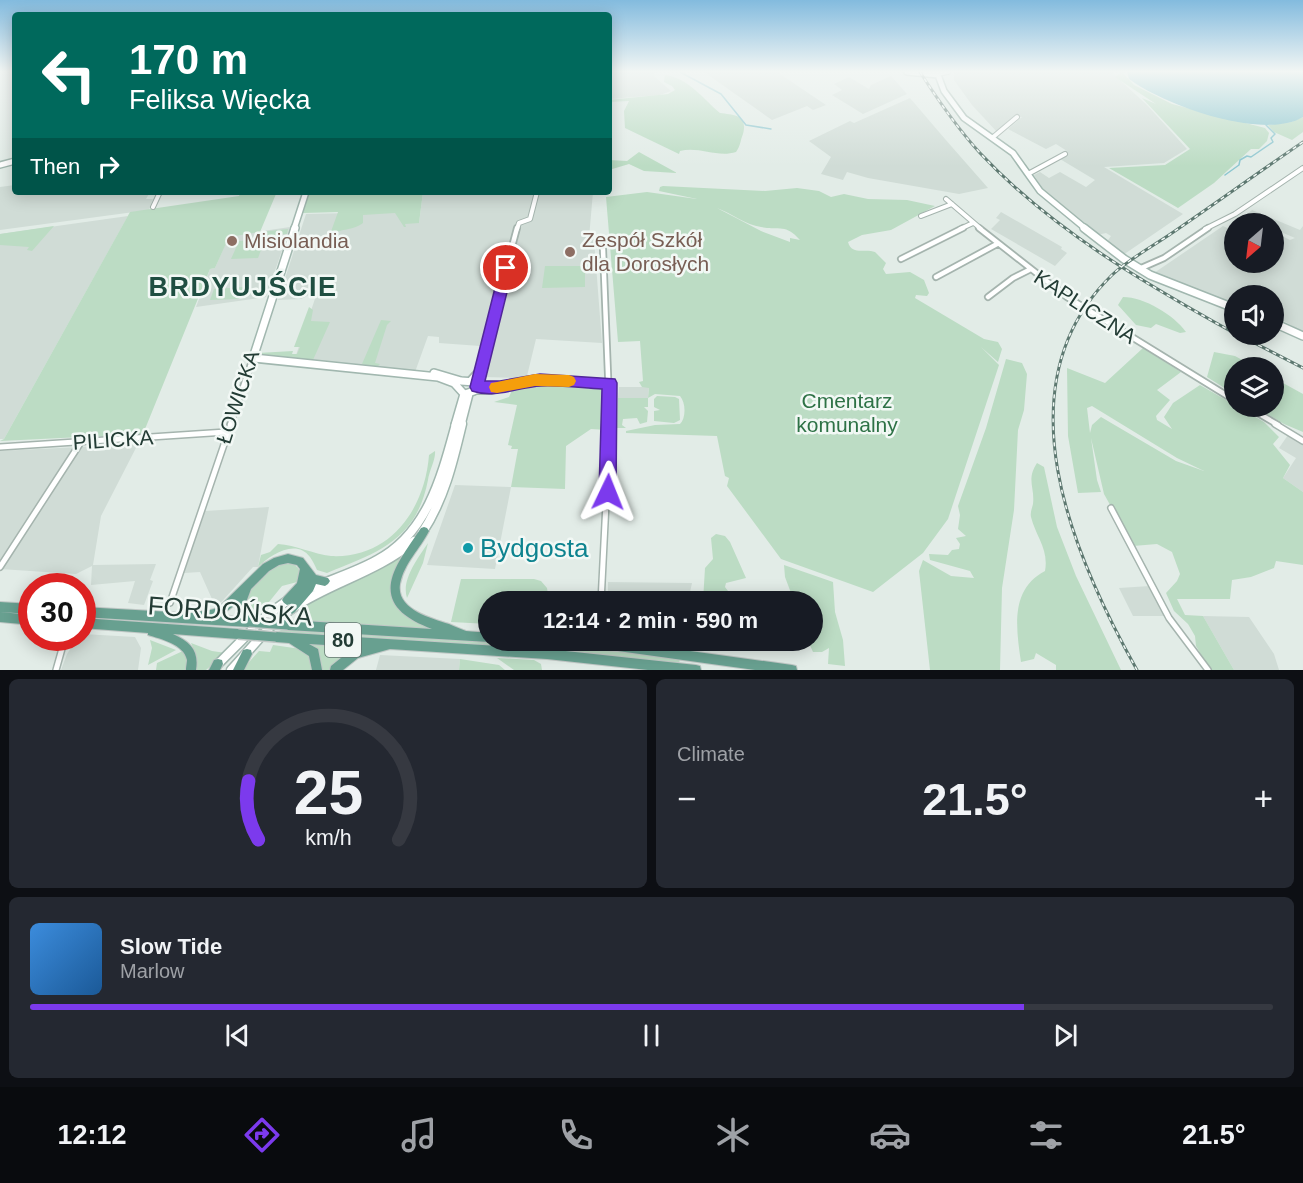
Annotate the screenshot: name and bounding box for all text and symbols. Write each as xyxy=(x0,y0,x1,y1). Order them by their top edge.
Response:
icon: left xyxy=(30,36,108,114)
text: 170 m xyxy=(129,36,248,83)
text: Feliksa Więcka xyxy=(129,85,311,115)
icon: right xyxy=(92,150,125,183)
text: Then xyxy=(30,154,80,179)
north arrow xyxy=(1224,213,1284,273)
map controls xyxy=(1224,213,1284,417)
place label: Zespół Szkół dla Dorosłych xyxy=(582,228,709,275)
place label: Misiolandia xyxy=(244,229,349,252)
marker: Misiolandia xyxy=(225,234,239,248)
pin xyxy=(480,242,531,293)
marker: Zespół Szkół dla Dorosłych xyxy=(563,245,577,259)
icon: arrive xyxy=(489,251,522,284)
street label: KAPLICZNA xyxy=(1030,265,1140,348)
district label: BRDYUJŚCIE xyxy=(148,271,338,302)
button: sound xyxy=(1224,285,1284,345)
street label: ŁOWICKA xyxy=(212,347,263,446)
button: layers xyxy=(1224,357,1284,417)
park label: Cmentarz komunalny xyxy=(796,389,898,436)
street label: PILICKA xyxy=(72,425,154,454)
position arrow xyxy=(576,460,640,524)
place label: Bydgosta xyxy=(480,533,589,563)
marker: Bydgosta xyxy=(461,541,475,555)
speed limit sign: 30 xyxy=(18,573,96,651)
street label: FORDOŃSKA xyxy=(147,590,314,632)
text: 12:14 · 2 min · 590 m xyxy=(543,608,758,633)
road number: 80 xyxy=(325,623,361,657)
text: Climate xyxy=(677,743,745,765)
text: 25 xyxy=(293,758,363,827)
text: 21.5° xyxy=(922,774,1028,825)
text: − xyxy=(677,780,696,817)
text: + xyxy=(1254,780,1273,817)
text: km/h xyxy=(305,827,351,851)
text: Slow Tide xyxy=(120,934,222,959)
text: Marlow xyxy=(120,960,184,982)
icon: previous xyxy=(221,1019,254,1052)
icon: pause xyxy=(635,1019,668,1052)
icon: next xyxy=(1049,1019,1082,1052)
icon: directions xyxy=(241,1114,283,1156)
icon: music xyxy=(398,1114,440,1156)
icon: phone xyxy=(555,1114,597,1156)
icon: climate xyxy=(712,1114,754,1156)
icon: car xyxy=(869,1114,911,1156)
icon: filters xyxy=(1025,1114,1067,1156)
text: 12:12 xyxy=(57,1120,126,1150)
text: 21.5° xyxy=(1182,1120,1246,1150)

